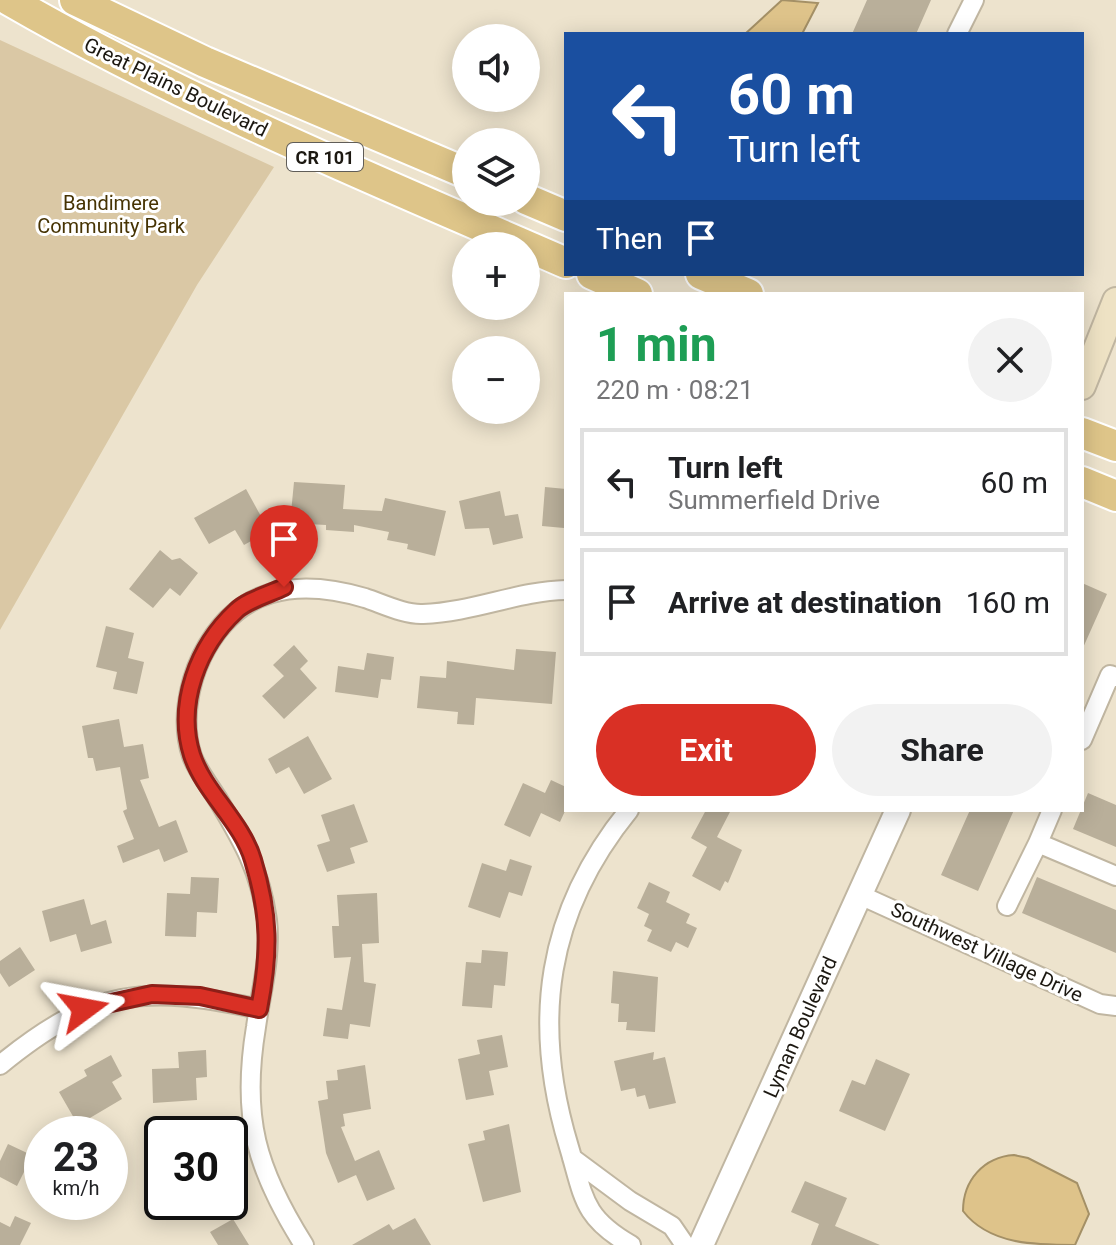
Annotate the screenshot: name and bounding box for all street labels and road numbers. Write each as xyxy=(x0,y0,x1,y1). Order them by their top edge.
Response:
street label: Great Plains Boulevard xyxy=(80,32,272,142)
road number: CR 101 xyxy=(287,143,363,171)
street label: Southwest Village Drive xyxy=(887,897,1087,1007)
street label: Lyman Boulevard xyxy=(758,953,842,1101)

